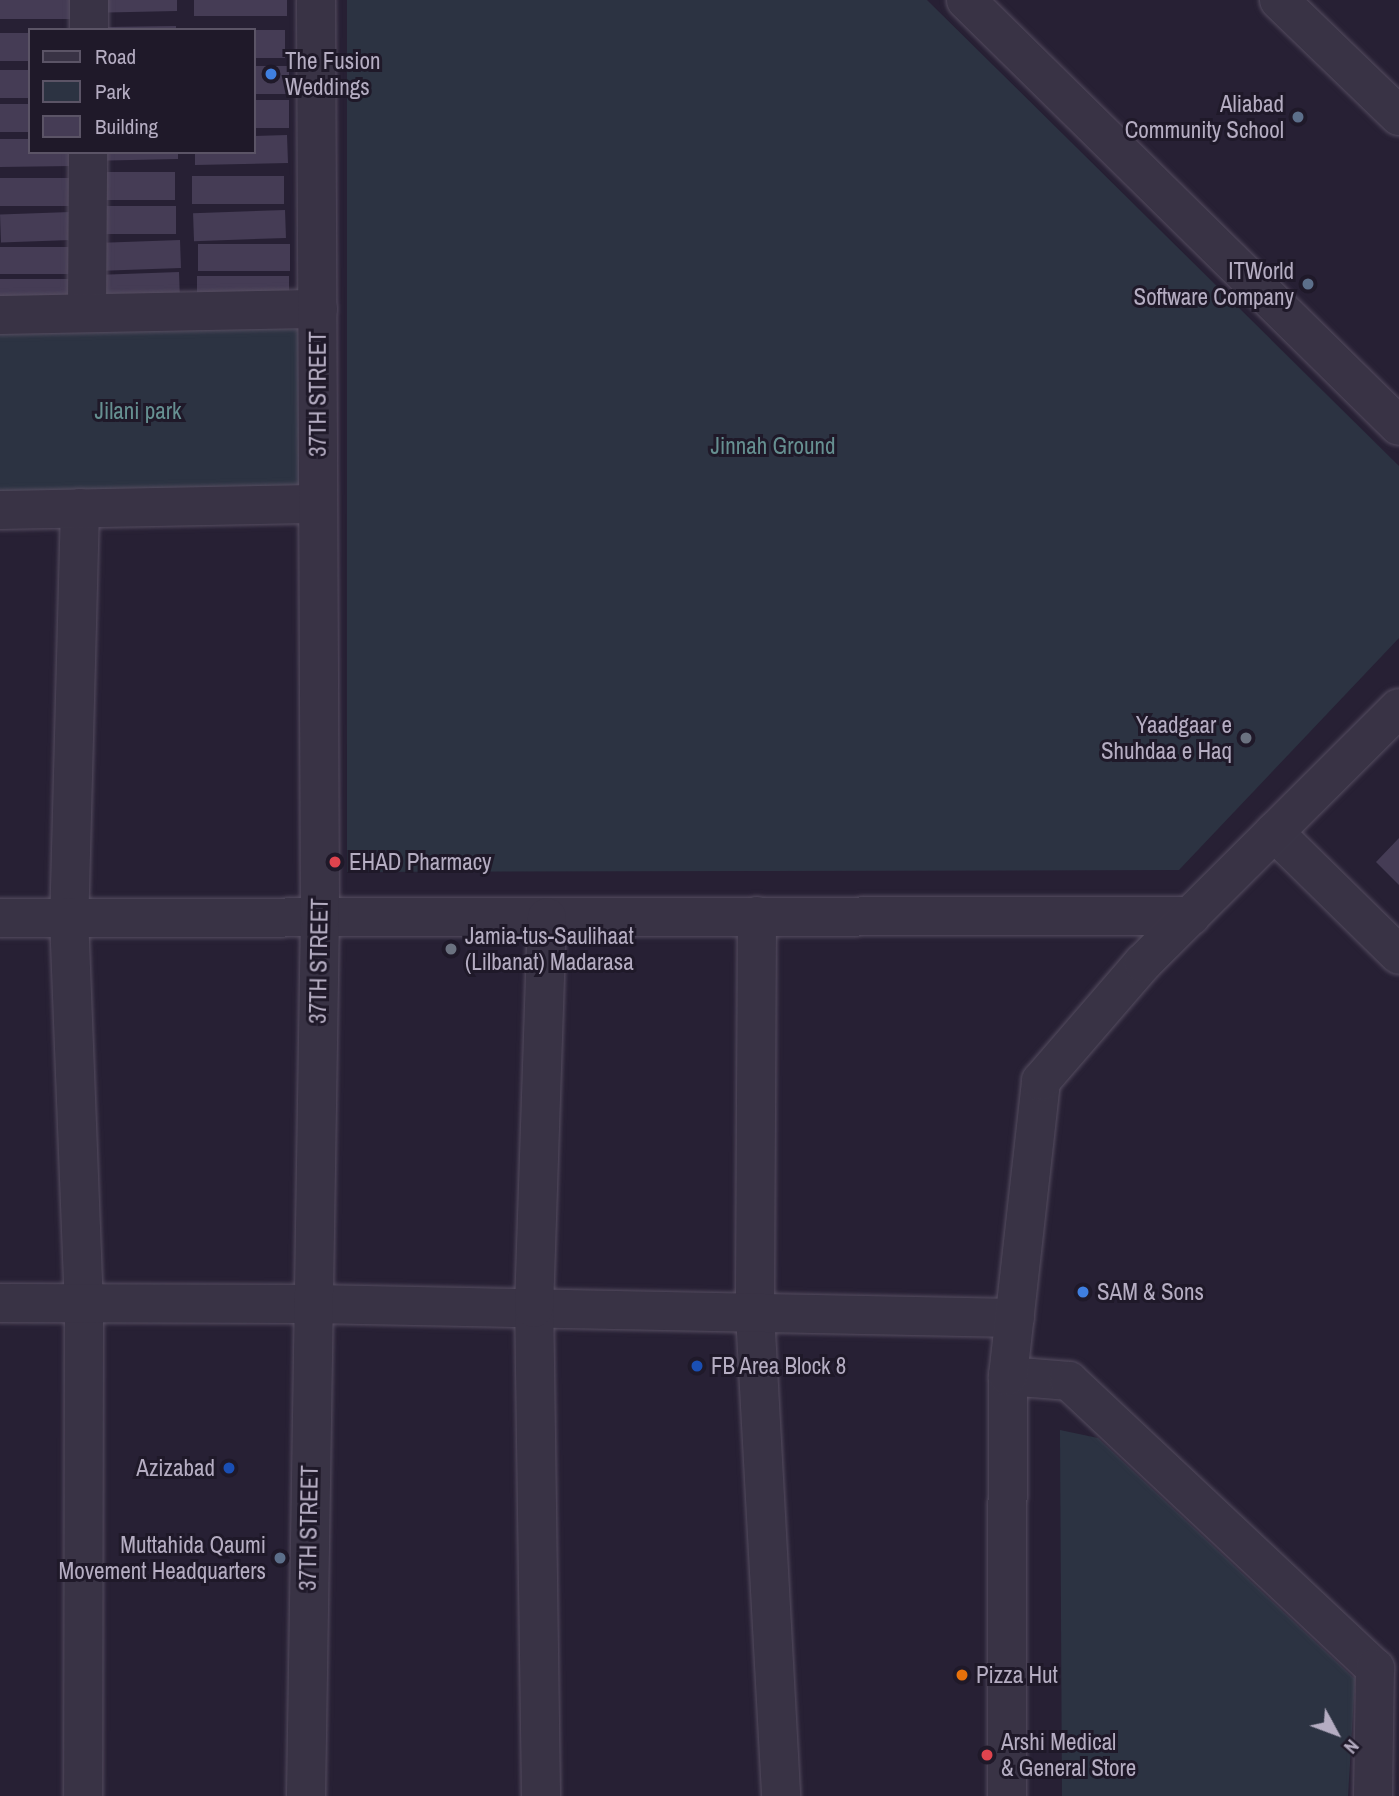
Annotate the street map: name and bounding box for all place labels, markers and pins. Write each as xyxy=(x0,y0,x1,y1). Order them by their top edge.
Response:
place label: The Fusion Weddings xyxy=(285,47,380,101)
marker: The Fusion Weddings xyxy=(263,66,279,82)
place label: Aliabad Community School xyxy=(1125,90,1284,144)
marker: Aliabad Community School xyxy=(1290,109,1306,125)
place label: ITWorld Software Company xyxy=(1134,257,1294,311)
marker: ITWorld Software Company xyxy=(1300,276,1316,292)
place label: Yaadgaar e Shuhdaa e Haq xyxy=(1101,711,1232,765)
marker: Yaadgaar e Shuhdaa e Haq xyxy=(1238,730,1254,746)
place label: EHAD Pharmacy xyxy=(349,848,492,876)
marker: EHAD Pharmacy xyxy=(327,854,343,870)
place label: Jamia-tus-Saulihaat (Lilbanat) Madarasa xyxy=(465,922,634,976)
marker: Jamia-tus-Saulihaat (Lilbanat) Madarasa xyxy=(443,941,459,957)
place label: SAM & Sons xyxy=(1097,1278,1204,1306)
marker: SAM & Sons xyxy=(1075,1284,1091,1300)
place label: FB Area Block 8 xyxy=(711,1352,847,1380)
marker: FB Area Block 8 xyxy=(689,1358,705,1374)
place label: Azizabad xyxy=(136,1454,215,1482)
marker: Azizabad xyxy=(221,1460,237,1476)
place label: Muttahida Qaumi Movement Headquarters xyxy=(58,1531,266,1585)
marker: Muttahida Qaumi Movement Headquarters xyxy=(272,1550,288,1566)
place label: Pizza Hut xyxy=(976,1661,1058,1689)
marker: Pizza Hut xyxy=(954,1667,970,1683)
place label: Arshi Medical & General Store xyxy=(1001,1728,1136,1782)
marker: Arshi Medical & General Store xyxy=(979,1747,995,1763)

